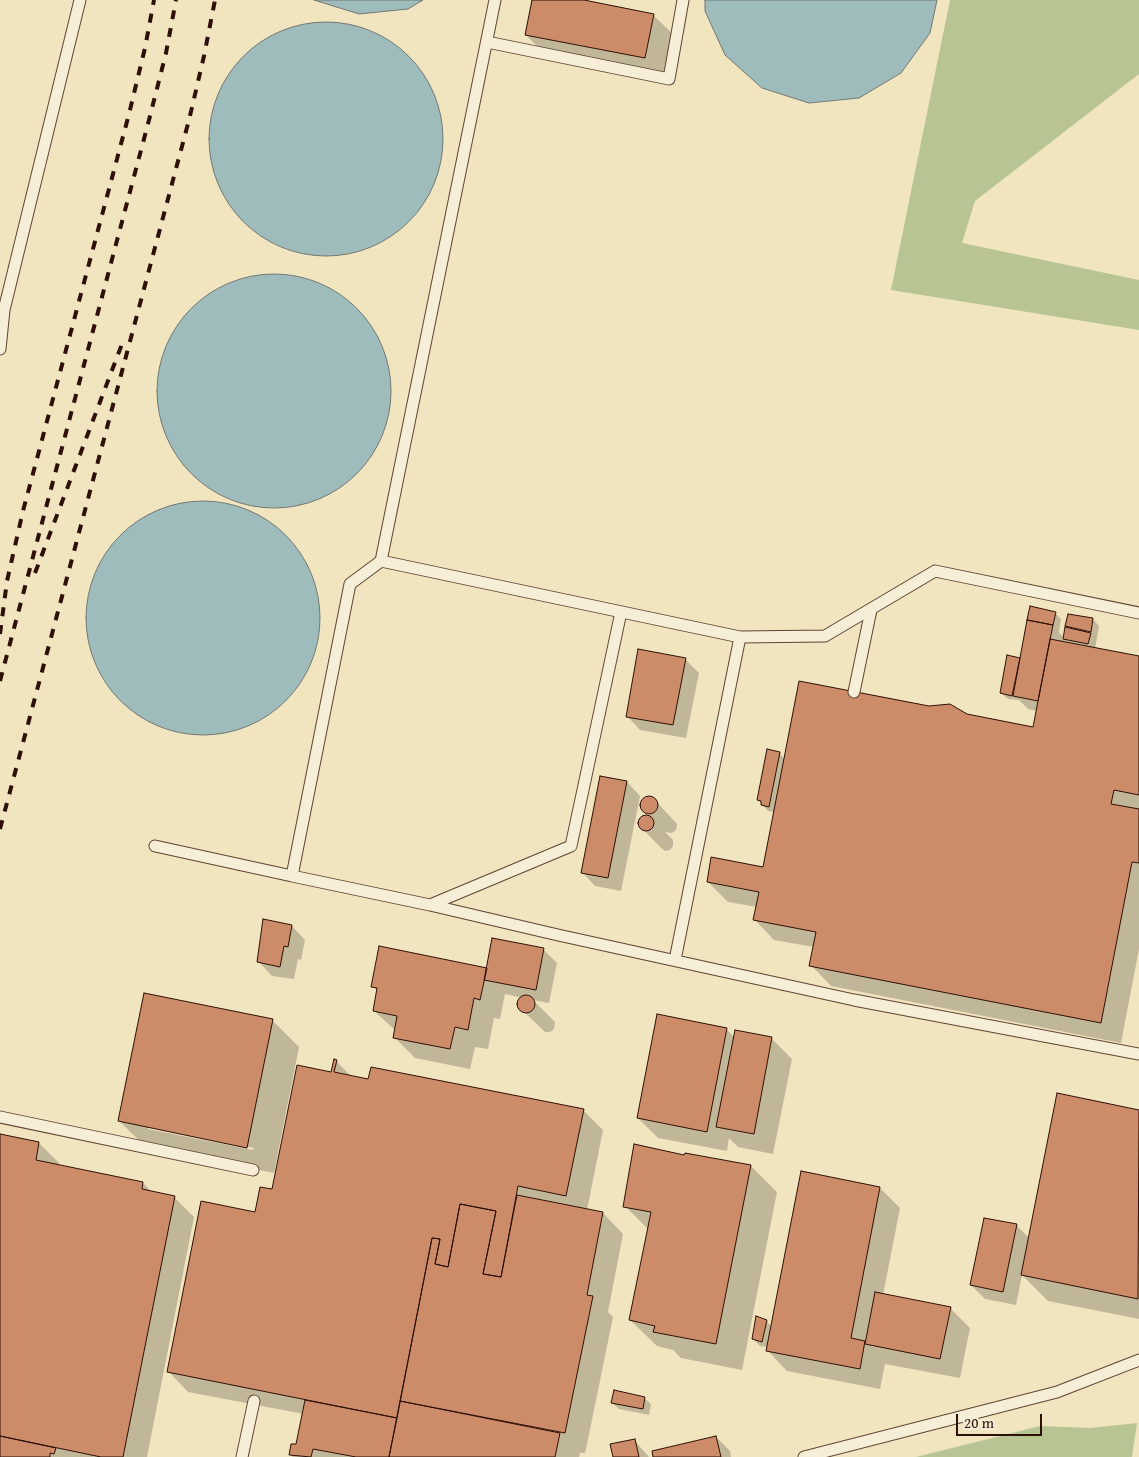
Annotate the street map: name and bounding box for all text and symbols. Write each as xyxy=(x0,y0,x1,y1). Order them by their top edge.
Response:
scale bar xyxy=(959,1404,1045,1436)
text: 20 m xyxy=(964,1412,994,1433)

